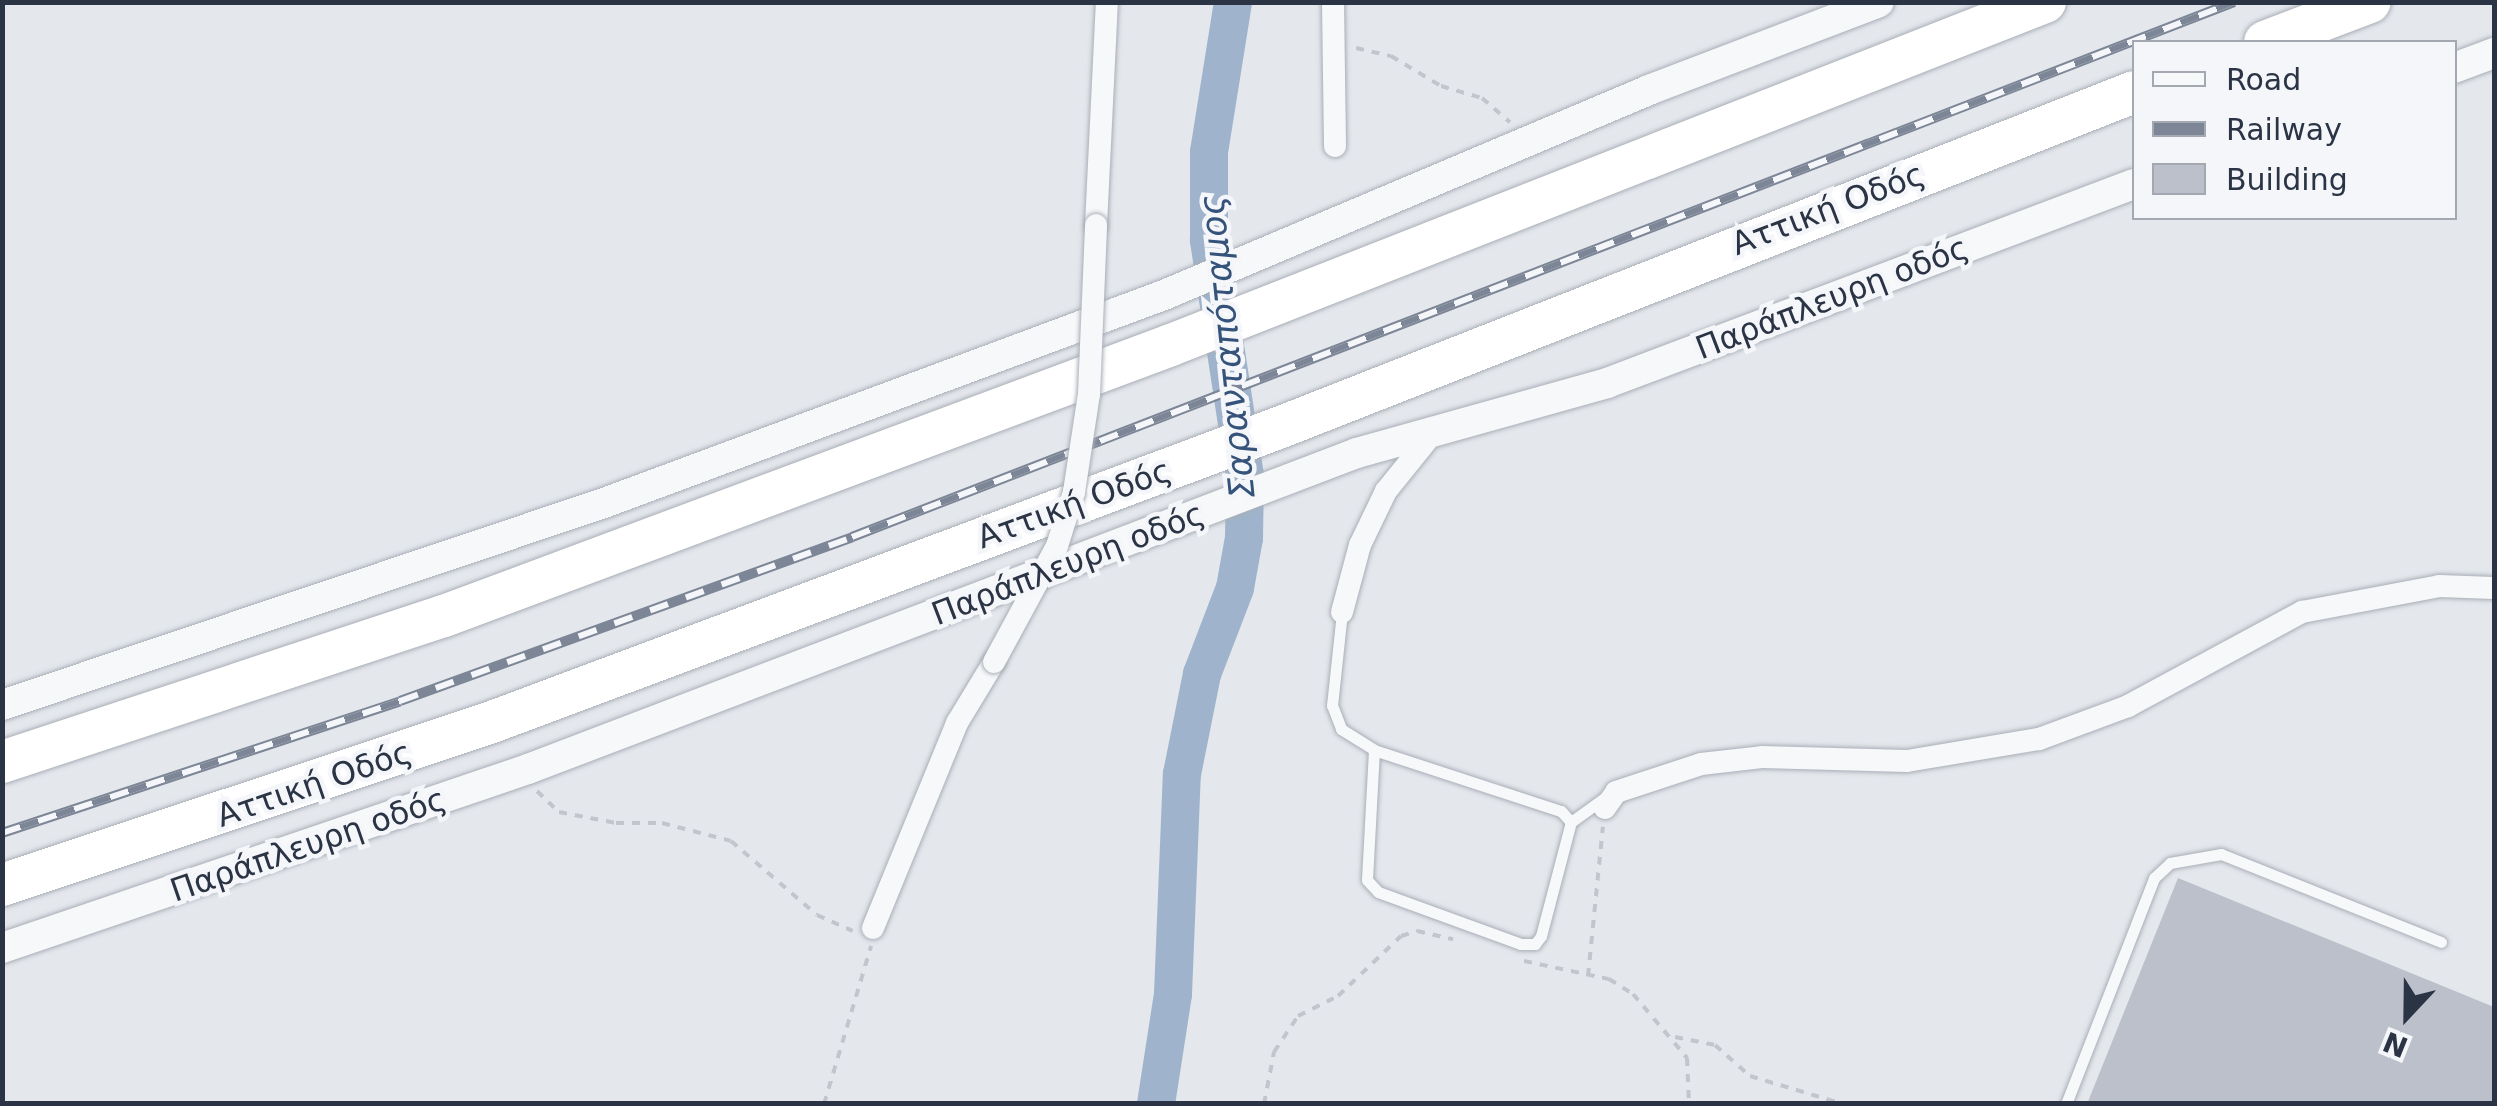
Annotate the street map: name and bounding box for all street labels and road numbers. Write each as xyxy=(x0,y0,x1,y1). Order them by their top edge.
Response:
street label: Αττική Οδός xyxy=(1726,155,1930,263)
street label: Παράπλευρη οδός xyxy=(1690,228,1974,368)
street label: Αττική Οδός xyxy=(972,451,1176,557)
street label: Παράπλευρη οδός xyxy=(926,494,1210,634)
street label: Αττική Οδός xyxy=(211,733,417,835)
street label: Παράπλευρη οδός xyxy=(165,780,451,910)

